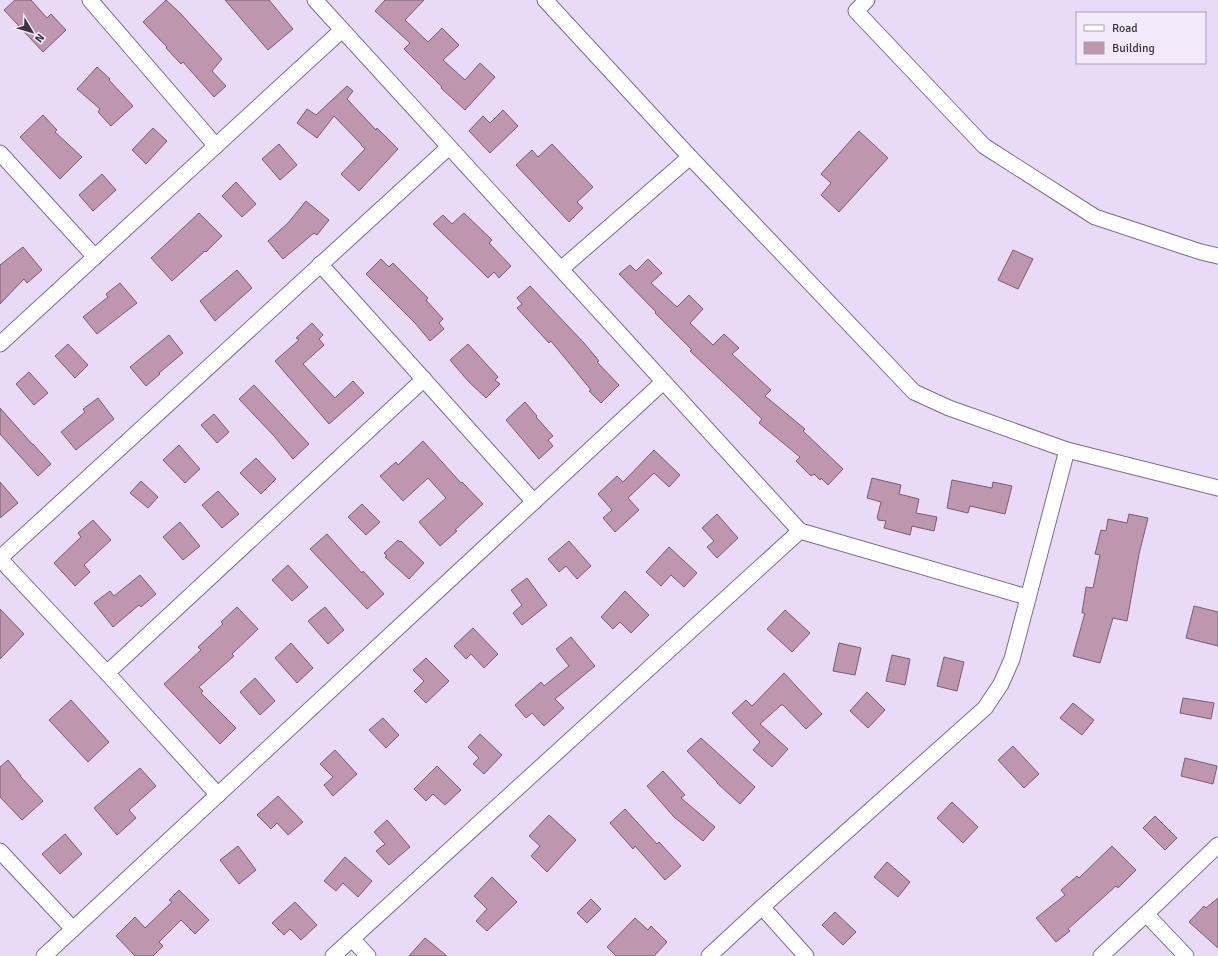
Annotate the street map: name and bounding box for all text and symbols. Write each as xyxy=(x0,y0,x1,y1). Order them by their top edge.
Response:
north arrow xyxy=(12,12,52,52)
legend xyxy=(1076,12,1206,64)
text: Road xyxy=(1112,21,1138,36)
text: N xyxy=(32,31,47,45)
text: Building xyxy=(1112,41,1155,56)

